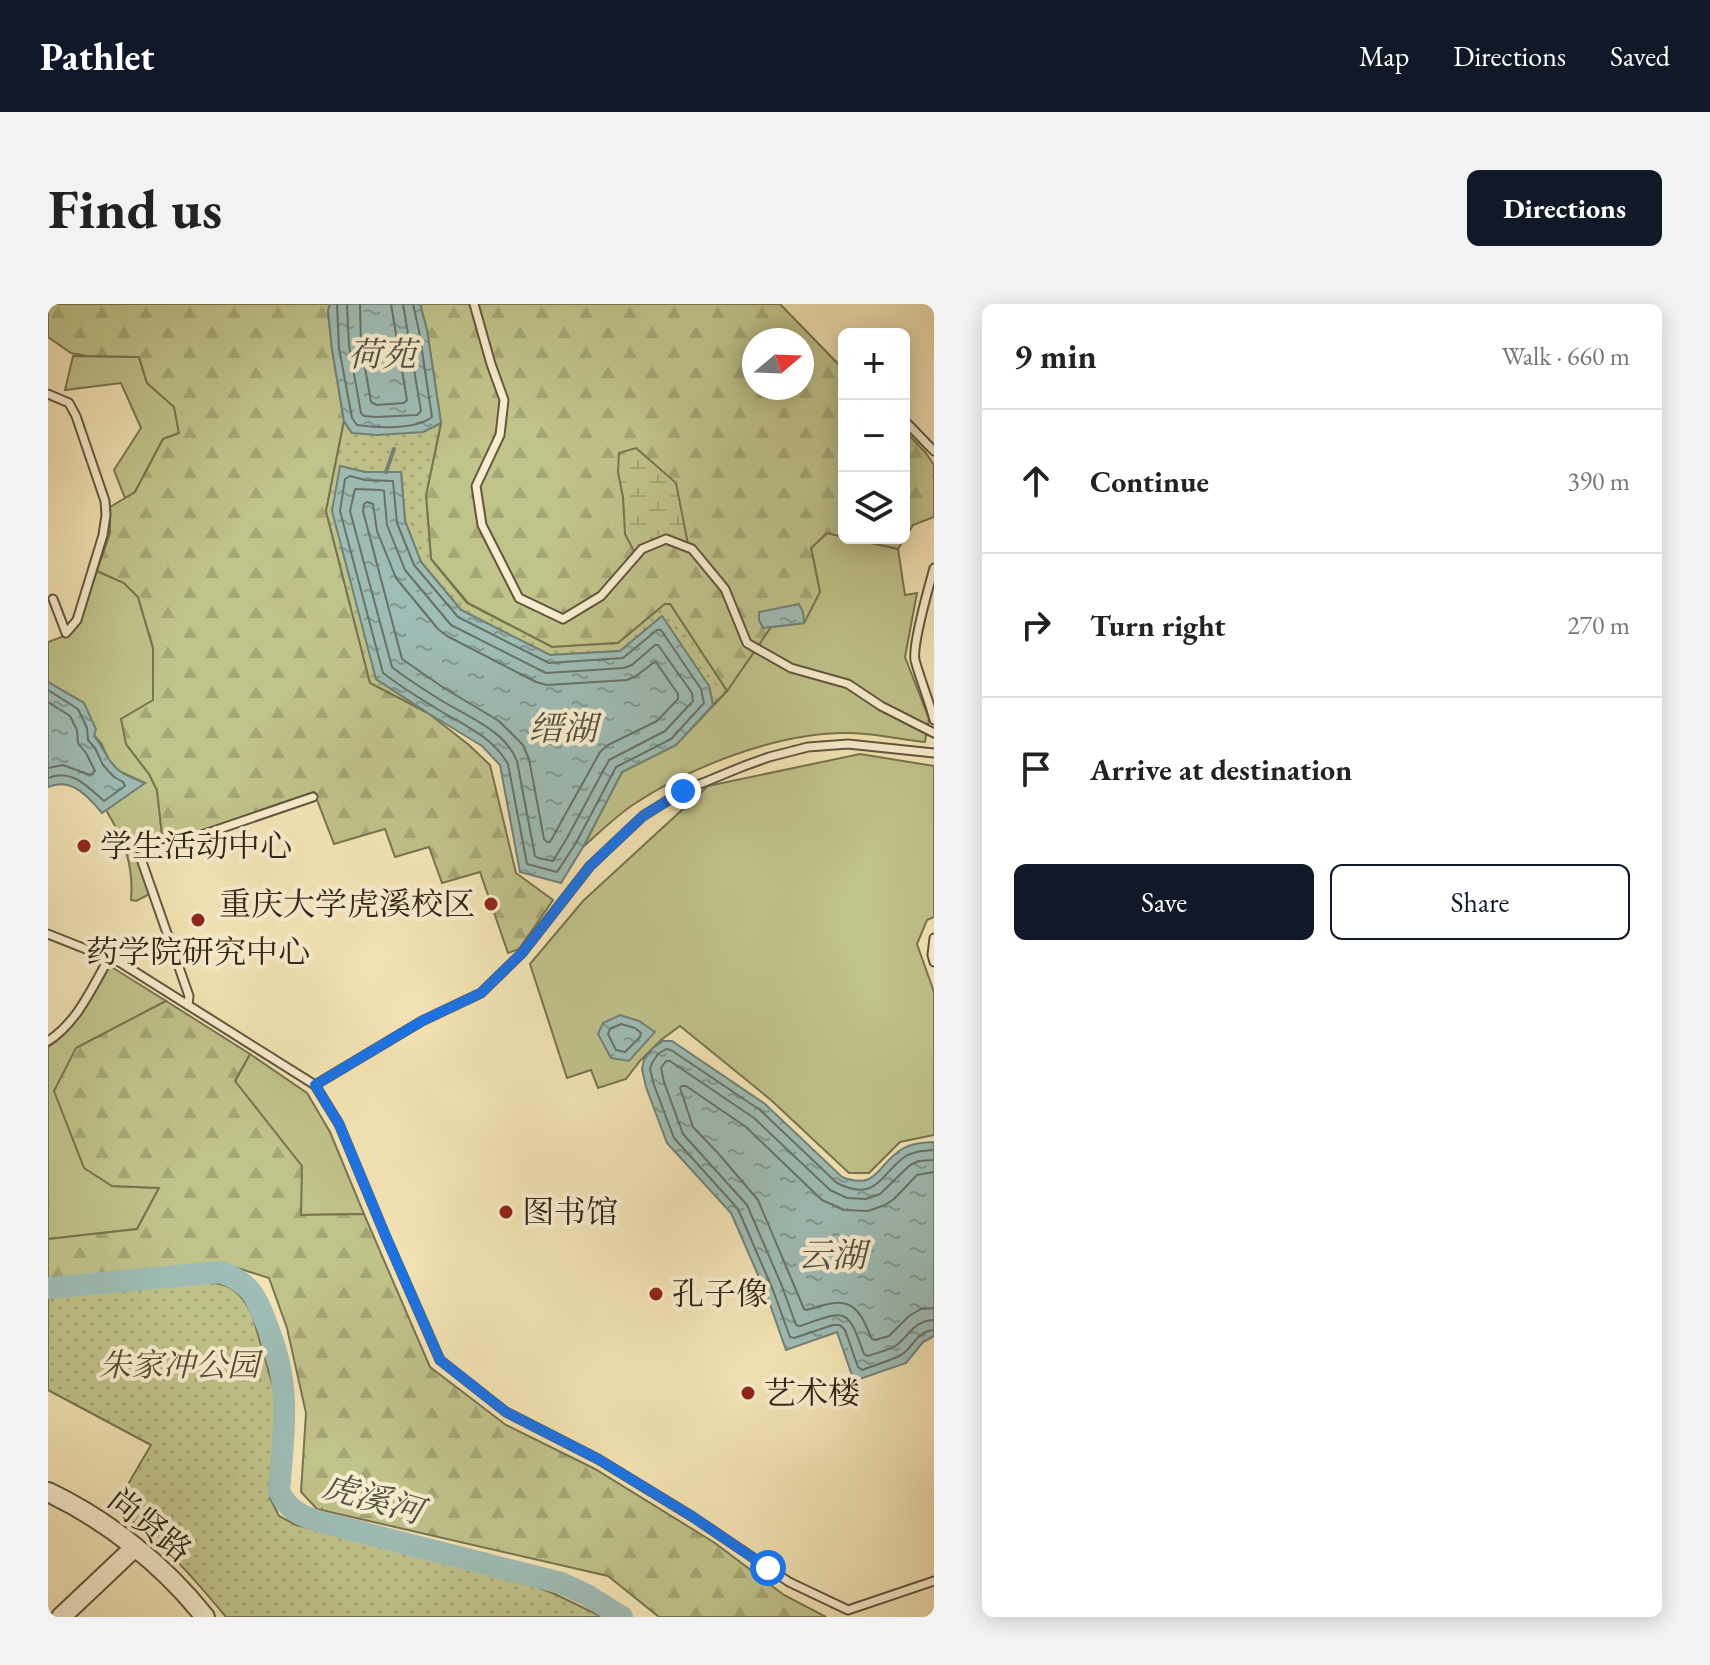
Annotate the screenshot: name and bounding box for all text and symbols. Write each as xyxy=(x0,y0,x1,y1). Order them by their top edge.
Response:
text: Pathlet xyxy=(40,32,155,81)
text: Map xyxy=(1359,38,1409,74)
text: Directions xyxy=(1453,38,1566,74)
text: Saved xyxy=(1610,38,1670,74)
button: Directions xyxy=(1467,170,1662,246)
text: Find us xyxy=(48,172,222,245)
north arrow xyxy=(742,328,814,400)
map controls xyxy=(838,328,910,544)
button: + xyxy=(838,328,910,400)
water label: 荷苑 xyxy=(348,332,421,376)
text: 9 min xyxy=(1014,334,1097,378)
text: Walk · 660 m xyxy=(1502,339,1630,373)
button: − xyxy=(838,400,910,472)
icon: ahead xyxy=(1014,459,1058,503)
text: Continue xyxy=(1090,462,1209,501)
text: 390 m xyxy=(1567,464,1630,498)
button: layers xyxy=(838,472,910,544)
icon: right xyxy=(1014,603,1058,647)
text: Turn right xyxy=(1090,606,1226,645)
text: 270 m xyxy=(1567,608,1630,642)
water label: 缙湖 xyxy=(529,706,603,750)
icon: arrive xyxy=(1014,747,1058,791)
text: Arrive at destination xyxy=(1090,750,1352,789)
route end xyxy=(665,773,701,809)
place label: 学生活动中心 xyxy=(100,825,292,867)
marker: 学生活动中心 xyxy=(75,837,93,855)
button: Save xyxy=(1014,864,1314,940)
button: Share xyxy=(1330,864,1630,940)
place label: 重庆大学虎溪校区 xyxy=(219,883,475,925)
marker: 重庆大学虎溪校区 xyxy=(482,895,500,913)
marker: 药学院研究中心 xyxy=(189,911,207,929)
place label: 药学院研究中心 xyxy=(86,931,310,973)
place label: 图书馆 xyxy=(522,1191,618,1233)
marker: 图书馆 xyxy=(497,1203,515,1221)
water label: 云湖 xyxy=(798,1233,872,1277)
place label: 孔子像 xyxy=(672,1273,768,1315)
marker: 孔子像 xyxy=(647,1285,665,1303)
park label: 朱家冲公园 xyxy=(99,1344,264,1386)
place label: 艺术楼 xyxy=(764,1372,860,1414)
marker: 艺术楼 xyxy=(739,1384,757,1402)
water label: 虎溪河 xyxy=(318,1463,434,1535)
street label: 尚贤路 xyxy=(99,1478,201,1572)
route start xyxy=(750,1550,786,1586)

